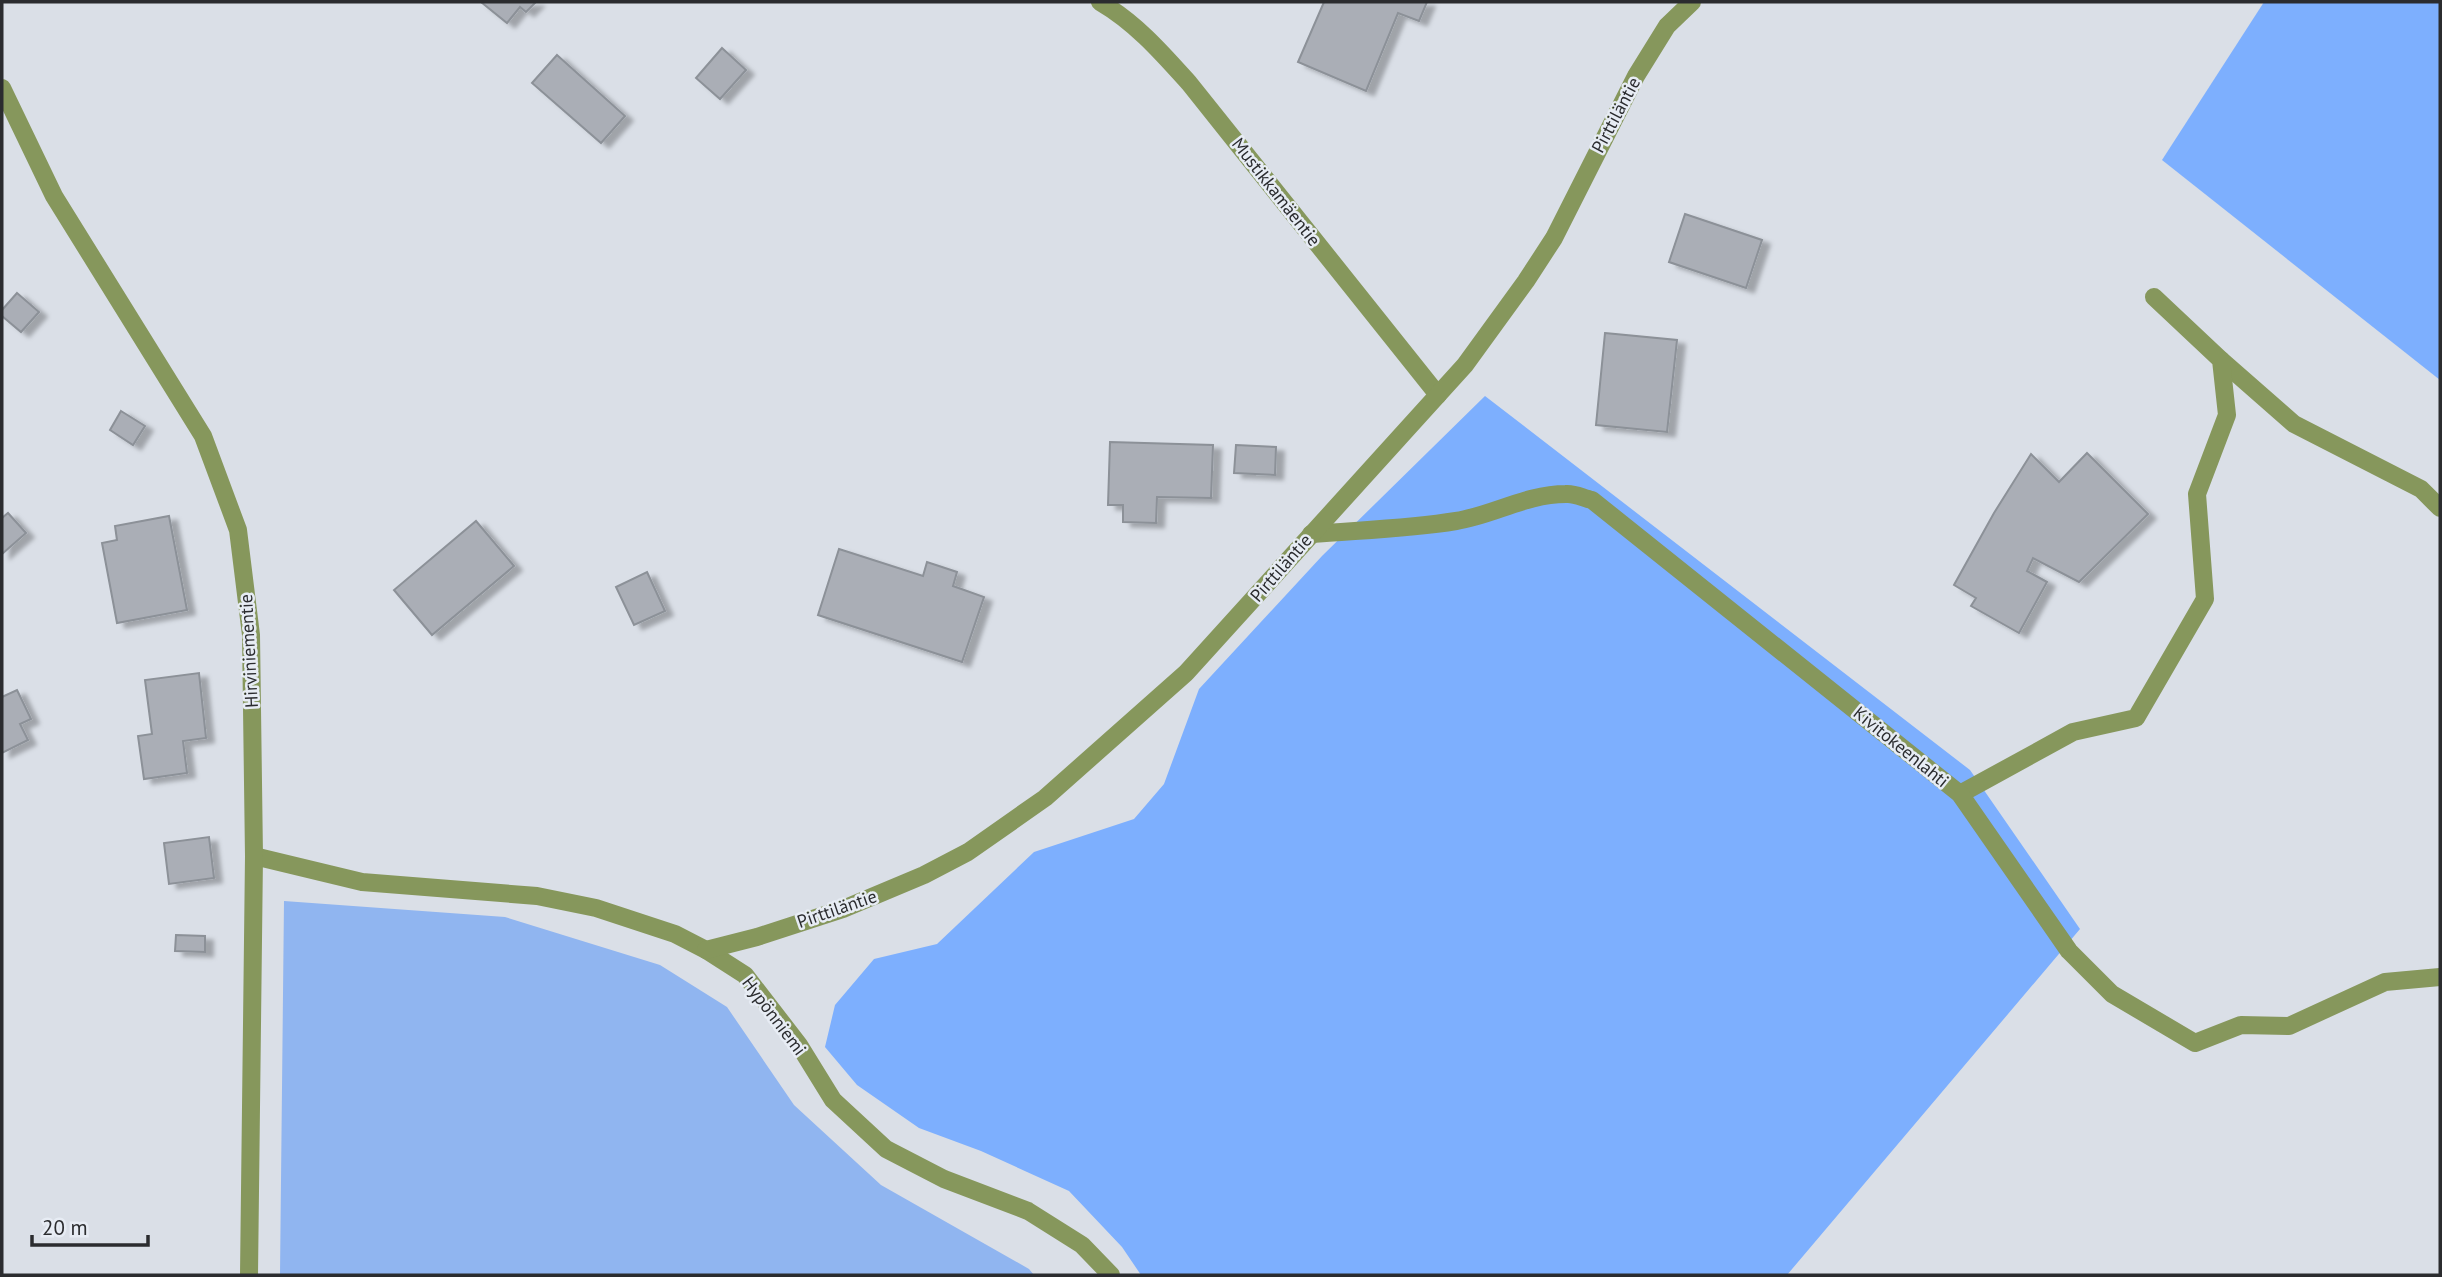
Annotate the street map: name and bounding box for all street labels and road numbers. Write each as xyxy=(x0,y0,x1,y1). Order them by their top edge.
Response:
street label: Pirttiläntie xyxy=(1586,73,1645,157)
street label: Mustikkamäentie xyxy=(1227,133,1326,250)
street label: Pirttiläntie xyxy=(1245,529,1316,606)
street label: Hirviniementie xyxy=(234,593,263,709)
street label: Kivitokeenlahti xyxy=(1849,701,1954,792)
street label: Pirttiläntie xyxy=(794,884,880,933)
street label: Hypönniemi xyxy=(737,972,812,1060)

